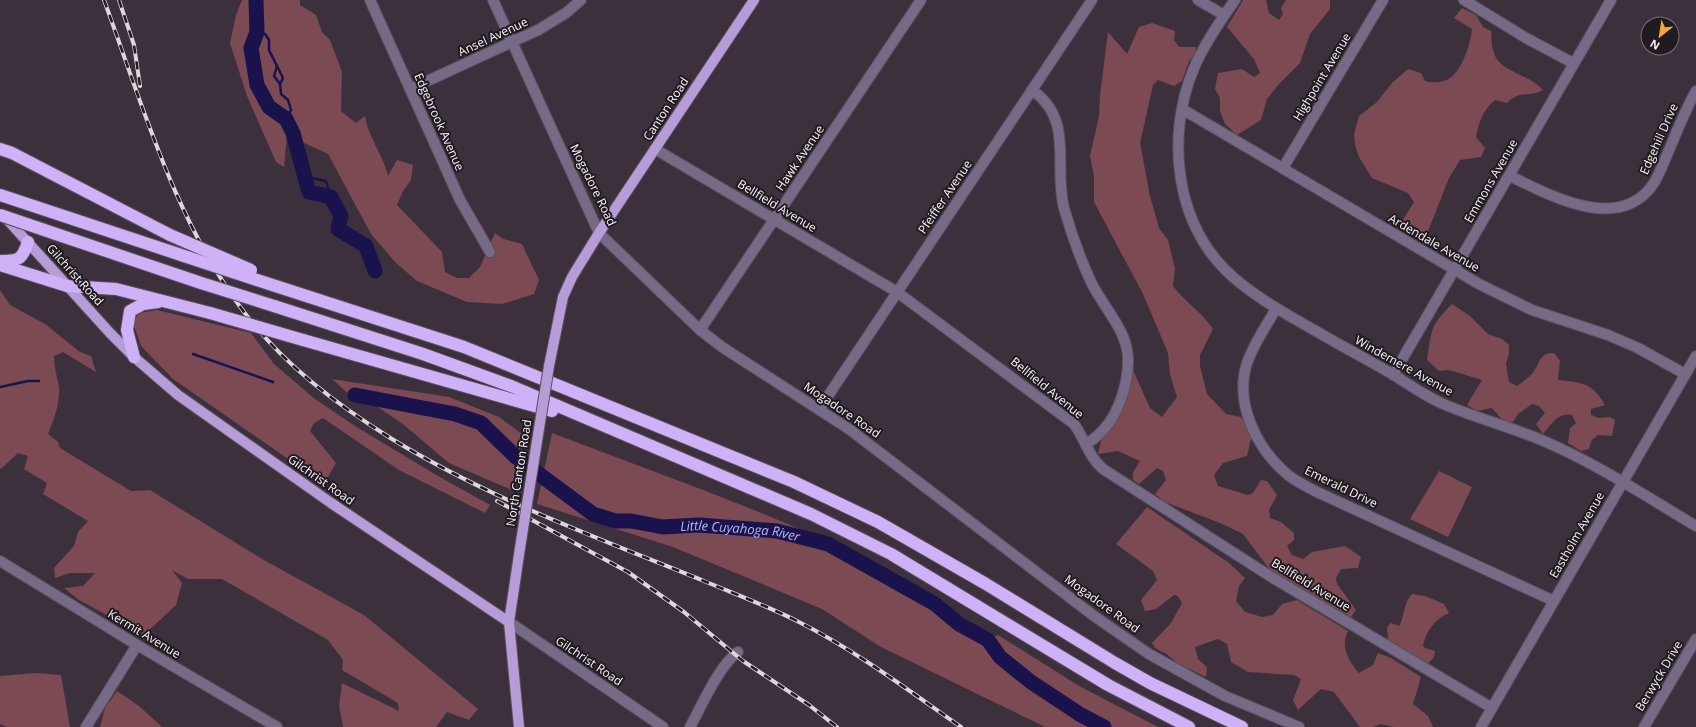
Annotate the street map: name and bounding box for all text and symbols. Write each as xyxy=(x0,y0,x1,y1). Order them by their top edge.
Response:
street label: Ansel Avenue xyxy=(455,13,531,60)
north arrow xyxy=(1640,16,1680,56)
street label: Highpoint Avenue xyxy=(1289,29,1355,124)
text: N xyxy=(1647,36,1662,54)
street label: Edgebrook Avenue xyxy=(410,70,469,174)
street label: Canton Road xyxy=(639,74,692,144)
street label: Edgehill Drive xyxy=(1635,100,1682,177)
street label: Hawk Avenue xyxy=(771,121,828,194)
street label: Emmons Avenue xyxy=(1460,136,1522,226)
street label: Mogadore Road xyxy=(566,141,621,229)
street label: Pfeiffer Avenue xyxy=(914,156,976,237)
street label: Bellfield Avenue xyxy=(734,175,820,236)
street label: Ardendale Avenue xyxy=(1386,210,1483,276)
street label: Gilchrist Road xyxy=(43,240,108,309)
street label: Windemere Avenue xyxy=(1352,331,1457,400)
street label: Bellfield Avenue xyxy=(1007,353,1088,423)
street label: Mogadore Road xyxy=(801,378,884,442)
street label: North Canton Road xyxy=(502,418,535,528)
street label: Gilchrist Road xyxy=(285,450,358,509)
street label: Emerald Drive xyxy=(1302,462,1381,512)
street label: Eastholm Avenue xyxy=(1545,488,1608,581)
water label: Little Cuyahoga River xyxy=(680,516,803,546)
street label: Bellfield Avenue xyxy=(1268,554,1354,615)
street label: Mogadore Road xyxy=(1061,571,1143,637)
street label: Kermit Avenue xyxy=(105,605,184,662)
street label: Gilchrist Road xyxy=(552,632,626,689)
street label: Berwyck Drive xyxy=(1631,637,1686,714)

